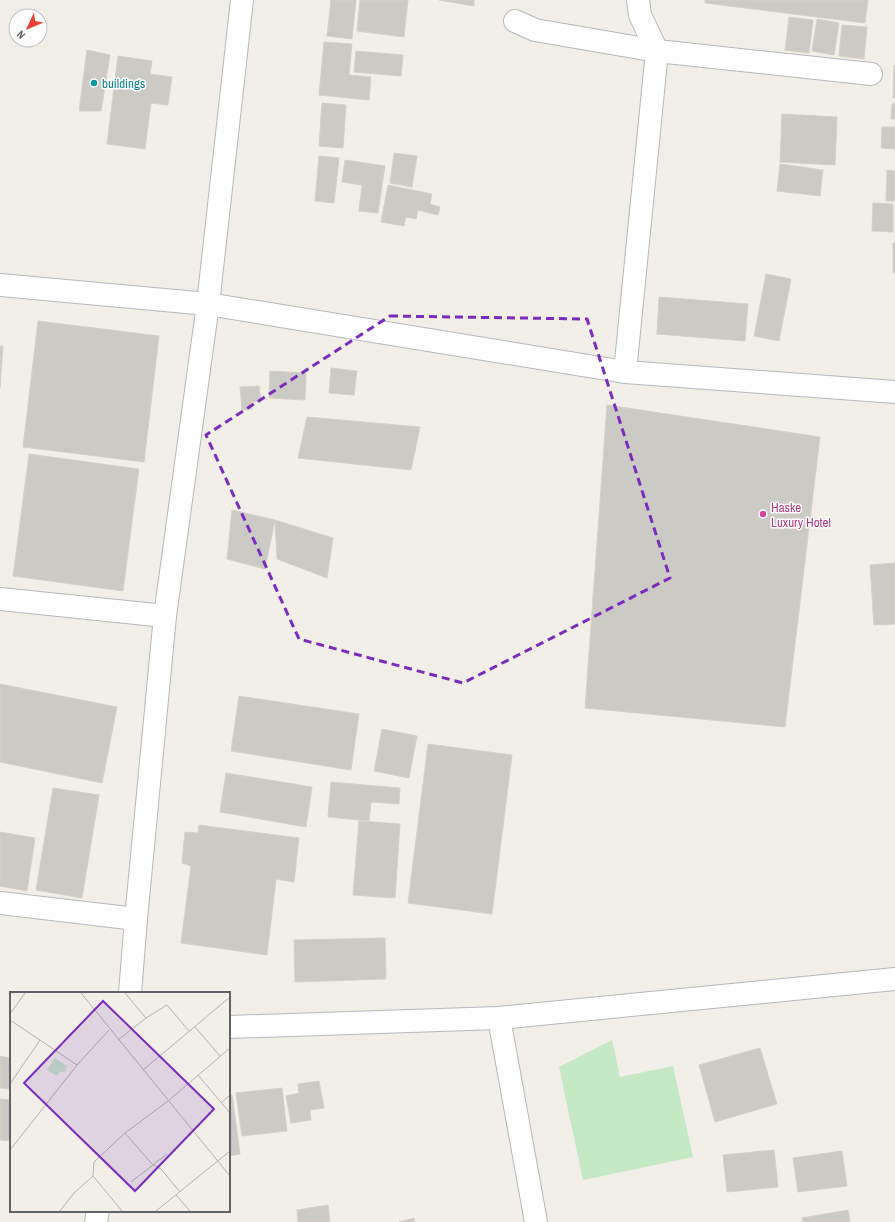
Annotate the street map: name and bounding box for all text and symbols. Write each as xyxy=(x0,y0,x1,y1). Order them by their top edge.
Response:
north arrow xyxy=(8,8,48,48)
text: N xyxy=(14,28,28,42)
place label: buildings xyxy=(102,75,145,92)
marker: buildings xyxy=(89,78,99,88)
place label: Haske Luxury Hotel xyxy=(771,499,831,531)
marker: Haske Luxury Hotel xyxy=(758,509,768,519)
inset map xyxy=(10,992,230,1212)

